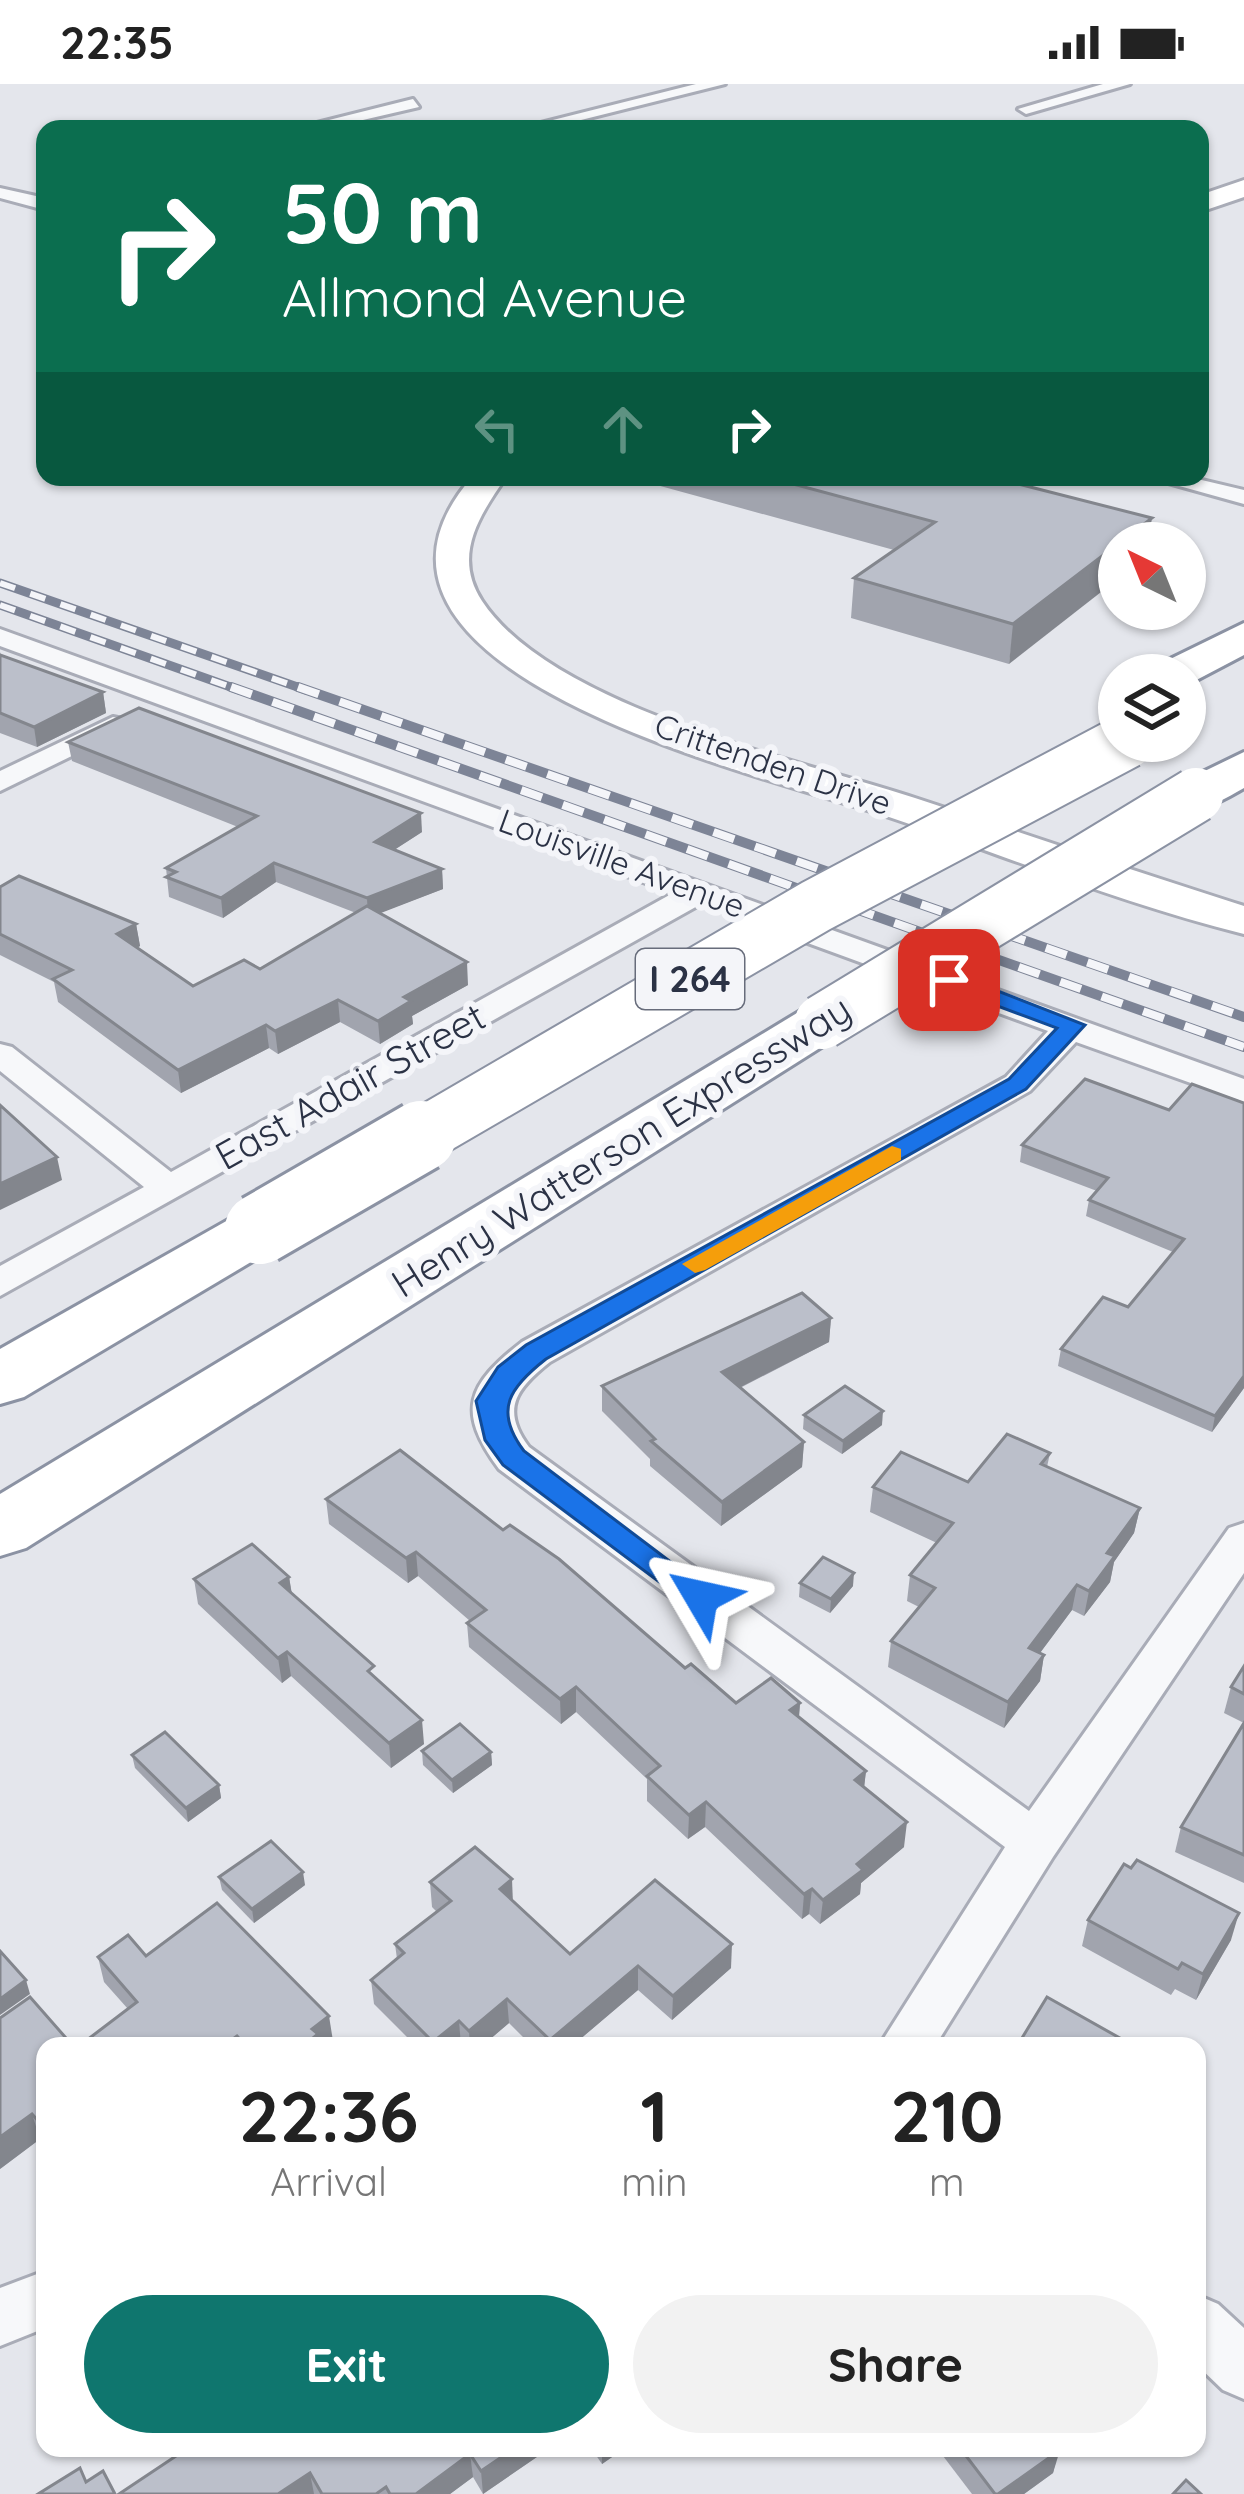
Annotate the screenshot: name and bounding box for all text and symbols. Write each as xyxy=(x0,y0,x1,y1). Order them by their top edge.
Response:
text: 22:35 xyxy=(60,14,174,70)
text: 50 m xyxy=(282,159,483,264)
icon: right xyxy=(84,168,240,324)
text: Allmond Avenue xyxy=(282,263,687,331)
icon: left xyxy=(464,396,530,462)
icon: ahead xyxy=(590,396,656,462)
icon: right xyxy=(716,396,782,462)
north arrow xyxy=(1098,522,1206,630)
map controls xyxy=(1098,522,1206,762)
button: layers xyxy=(1098,654,1206,762)
street label: Crittenden Drive xyxy=(650,704,897,823)
street label: Louisville Avenue xyxy=(494,799,751,926)
pin xyxy=(898,929,1000,1031)
icon: arrive xyxy=(916,947,982,1013)
road number: I 264 xyxy=(636,949,744,1009)
street label: Henry Watterson Expressway xyxy=(382,984,859,1307)
street label: East Adair Street xyxy=(206,991,493,1180)
position arrow xyxy=(638,1534,764,1660)
text: 22:36 xyxy=(239,2070,419,2160)
text: 1 xyxy=(640,2070,668,2160)
text: 210 xyxy=(890,2070,1003,2160)
text: Arrival xyxy=(270,2157,387,2206)
text: min xyxy=(621,2157,688,2206)
text: m xyxy=(929,2157,965,2206)
button: Exit xyxy=(84,2295,609,2433)
button: Share xyxy=(633,2295,1158,2433)

